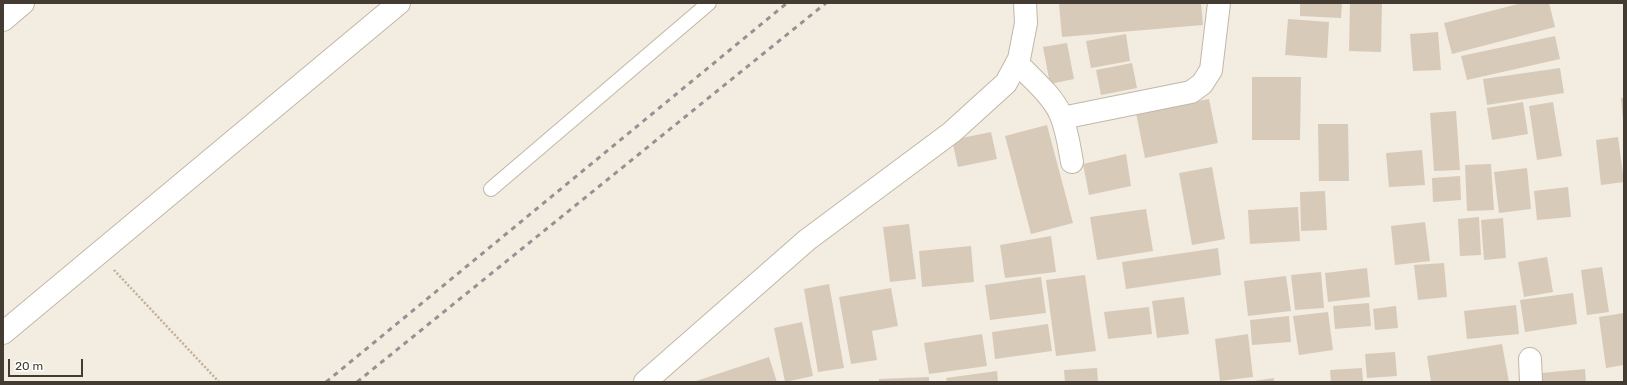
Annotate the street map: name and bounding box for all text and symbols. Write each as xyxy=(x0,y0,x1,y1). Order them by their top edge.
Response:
scale bar xyxy=(10,351,85,377)
text: 20 m xyxy=(15,359,43,373)

